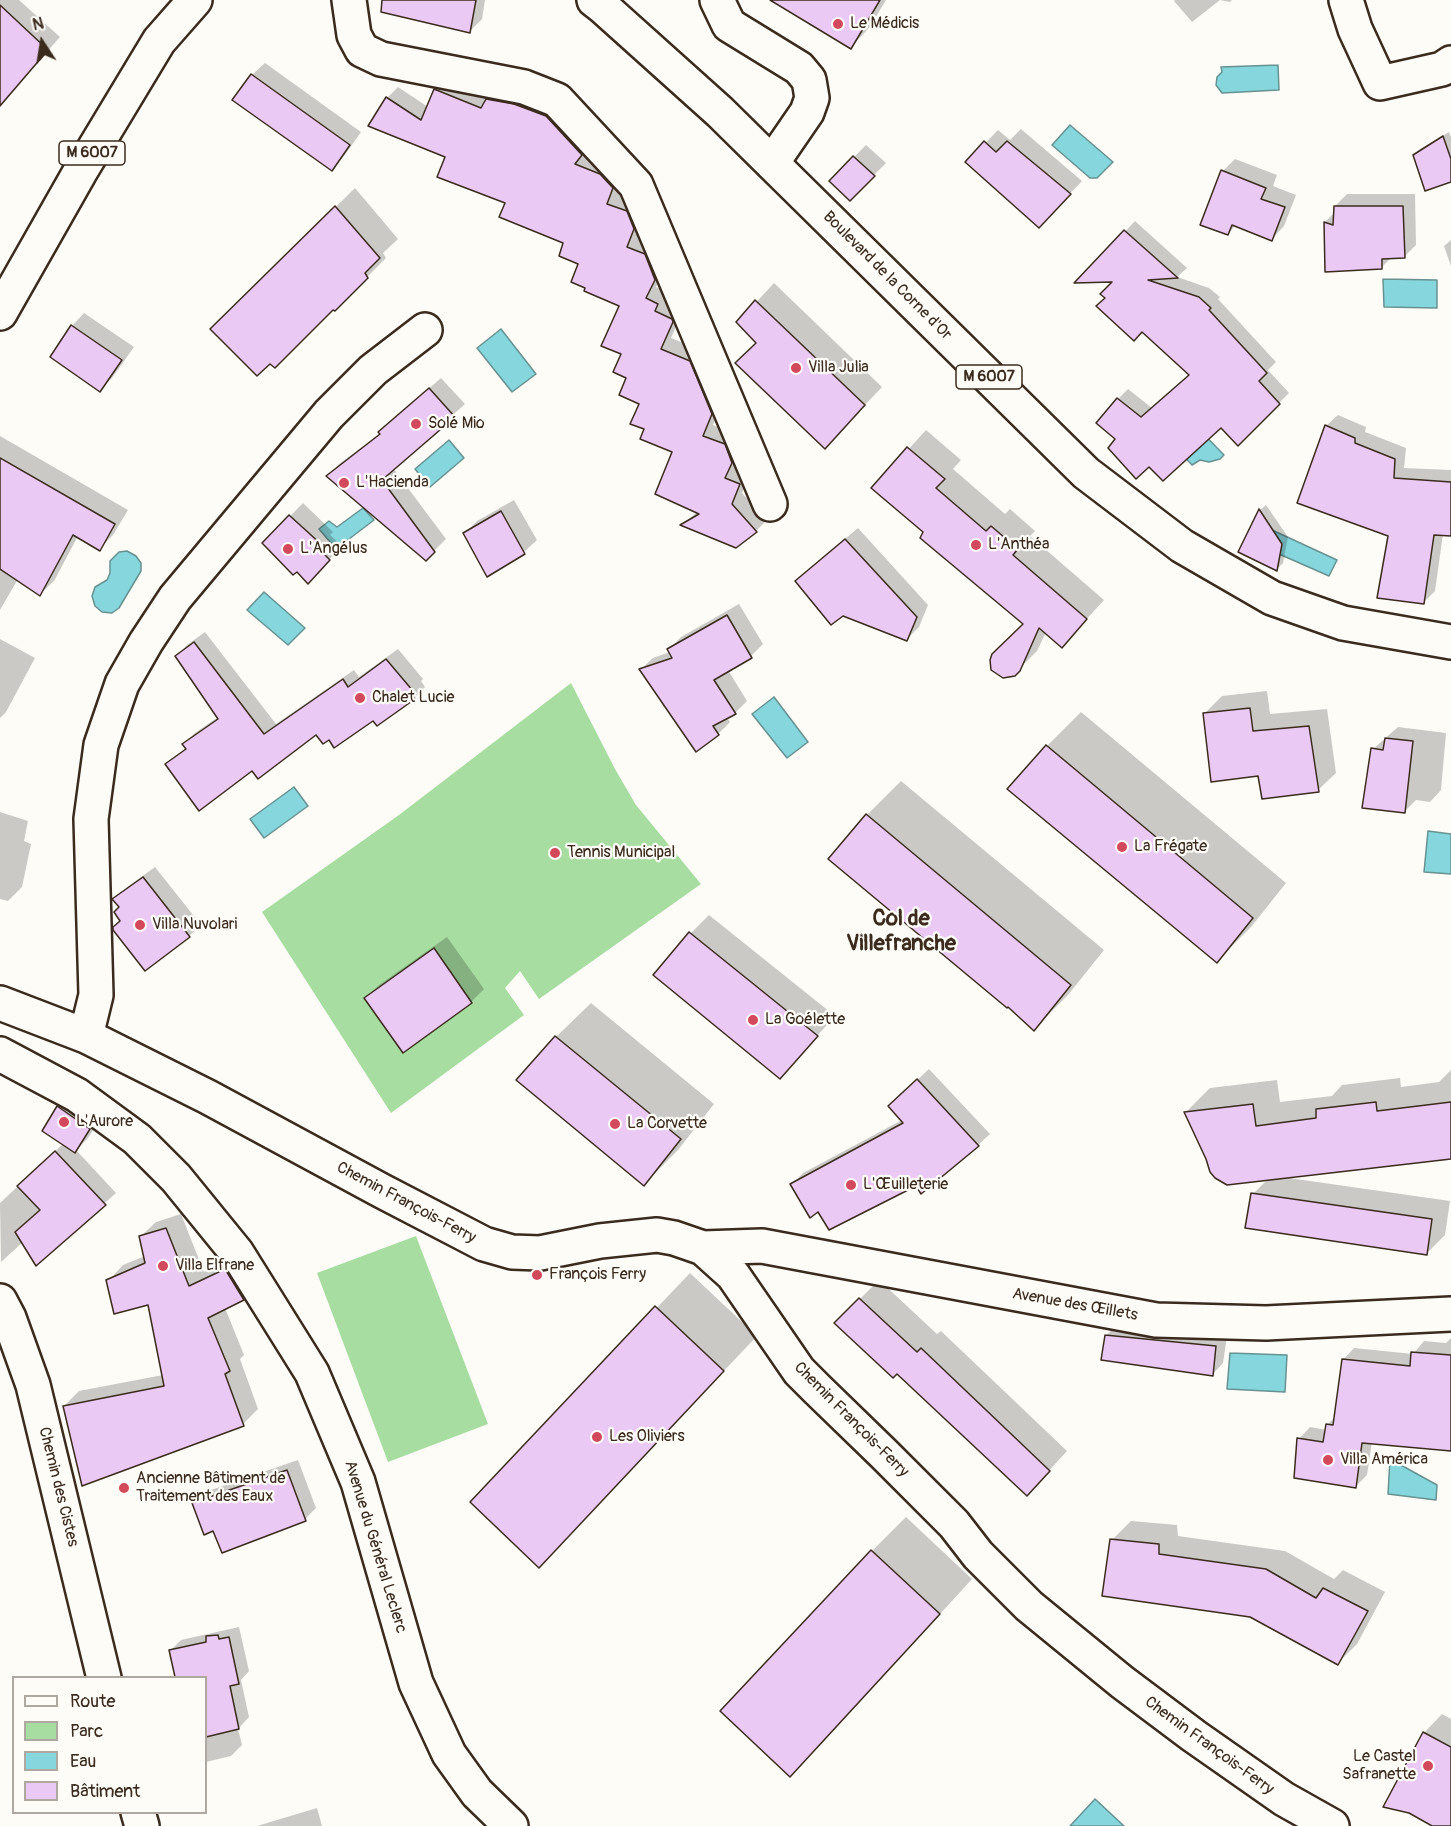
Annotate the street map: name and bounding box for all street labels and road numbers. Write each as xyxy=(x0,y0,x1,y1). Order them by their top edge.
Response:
road number: M 6007 xyxy=(59,141,125,165)
street label: Boulevard de la Corne d'Or xyxy=(819,208,955,344)
road number: M 6007 xyxy=(956,365,1022,389)
street label: Chemin François-Ferry xyxy=(333,1158,479,1248)
street label: Avenue des Œillets xyxy=(1011,1285,1139,1325)
street label: Chemin François-Ferry xyxy=(789,1358,913,1482)
street label: Chemin des Cistes xyxy=(34,1425,82,1549)
street label: Avenue du Général Leclerc xyxy=(340,1458,410,1636)
street label: Chemin François-Ferry xyxy=(1141,1693,1277,1799)

